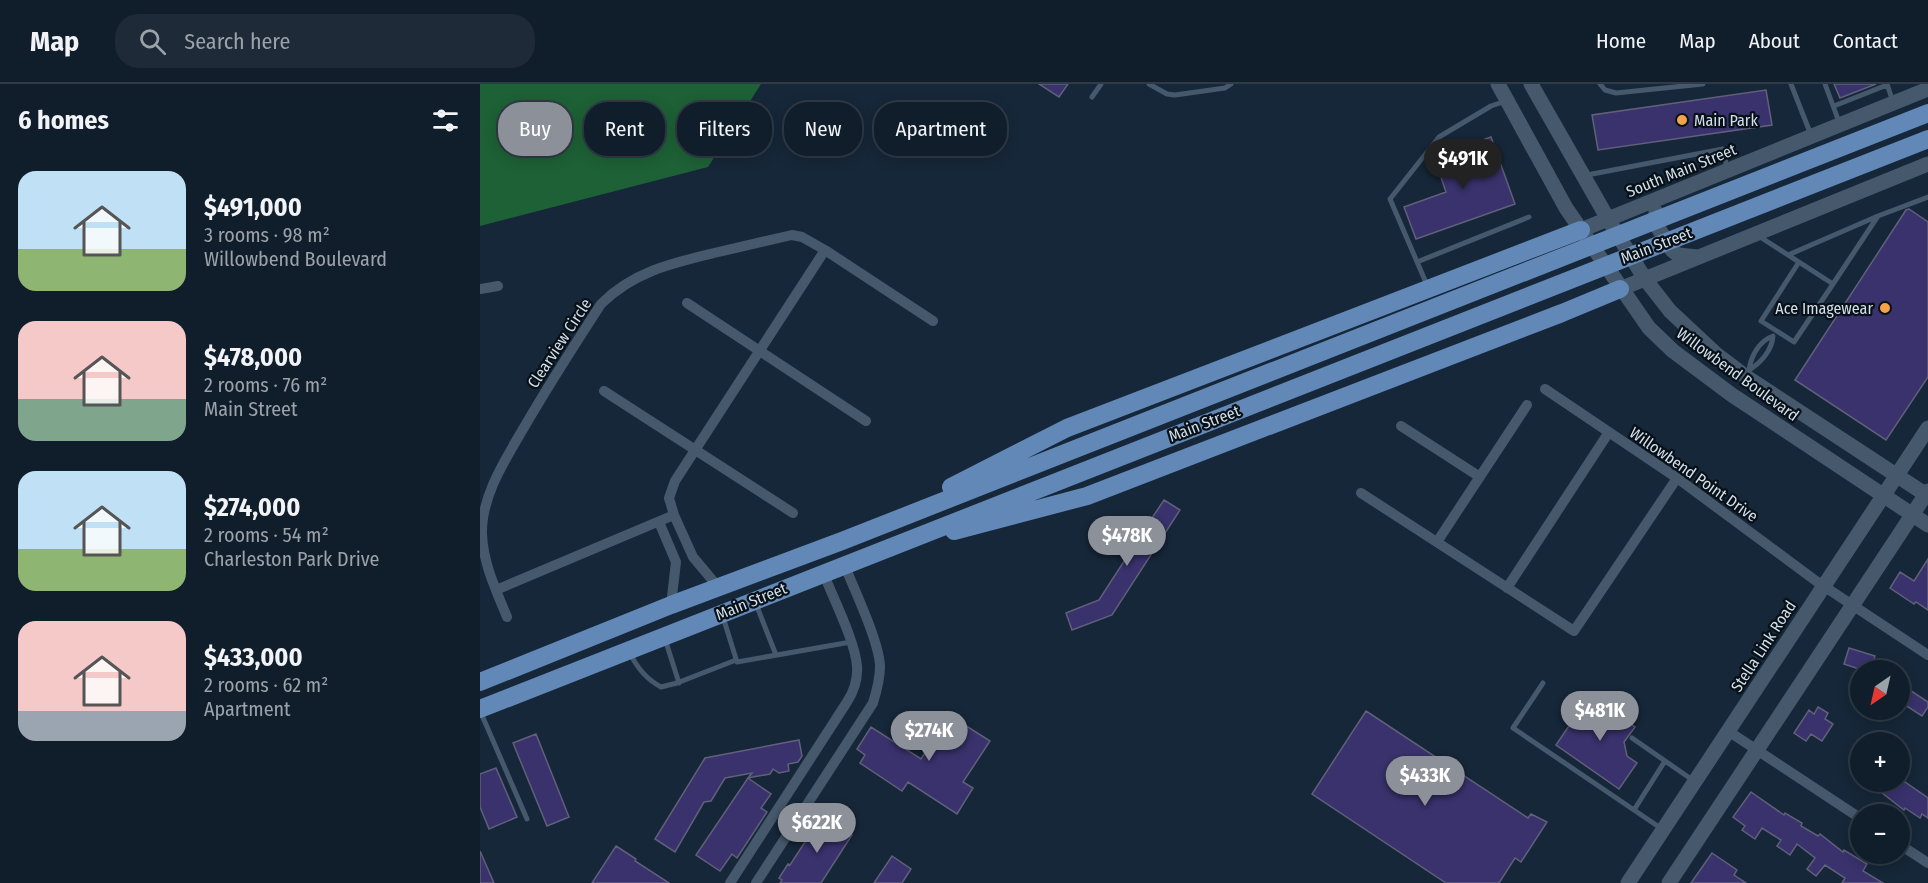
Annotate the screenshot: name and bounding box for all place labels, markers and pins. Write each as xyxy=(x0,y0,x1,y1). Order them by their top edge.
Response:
place label: Main Park xyxy=(1694,111,1758,130)
marker: Main Park xyxy=(1675,113,1689,127)
pin: $491K xyxy=(1421,139,1505,190)
place label: Ace Imagewear xyxy=(1775,299,1873,318)
marker: Ace Imagewear xyxy=(1878,301,1892,315)
pin: $478K xyxy=(1085,516,1169,567)
pin: $481K xyxy=(1558,691,1642,742)
pin: $274K xyxy=(887,711,971,762)
pin: $433K xyxy=(1383,756,1467,807)
pin: $622K xyxy=(775,803,859,854)

